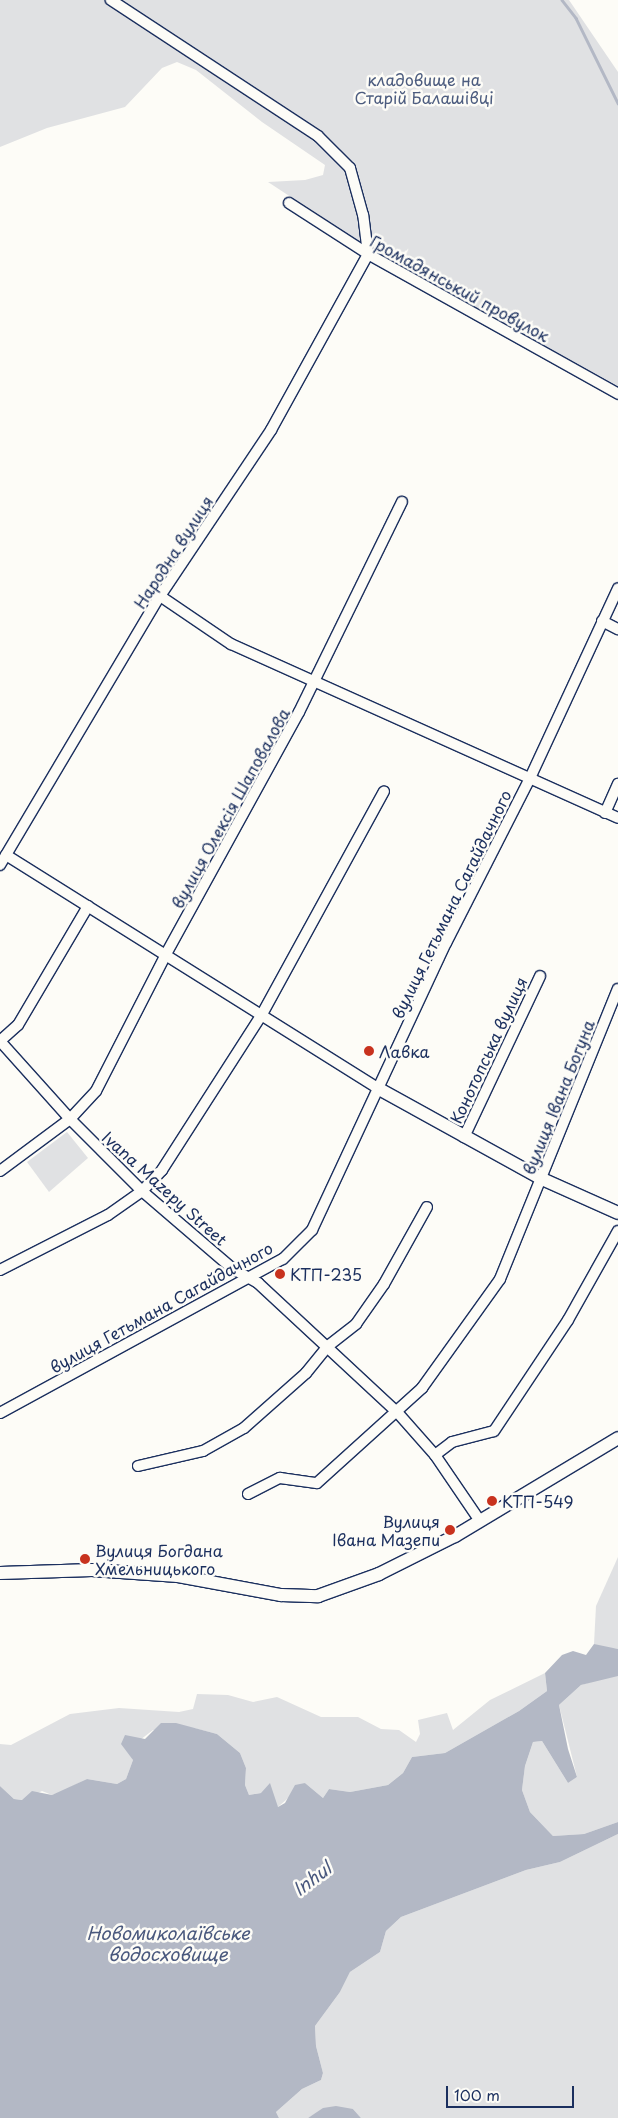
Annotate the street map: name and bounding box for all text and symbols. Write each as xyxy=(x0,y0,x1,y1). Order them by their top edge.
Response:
park label: кладовище на Старій Балашівці xyxy=(354,69,494,107)
street label: Громадянський провулок xyxy=(367,231,553,345)
street label: Народна вулиця xyxy=(129,492,217,612)
street label: вулиця Олексія Шаповалова xyxy=(167,704,293,912)
street label: вулиця Гетьмана Сагайдачного xyxy=(387,786,515,1022)
street label: Конотопська вулиця xyxy=(445,973,531,1127)
street label: вулиця Івана Богуна xyxy=(518,1017,598,1177)
place label: Лавка xyxy=(379,1041,430,1061)
marker: Лавка xyxy=(363,1045,375,1057)
street label: Ivana Mazepy Street xyxy=(99,1127,231,1249)
street label: вулиця Гетьмана Сагайдачного xyxy=(46,1237,276,1377)
place label: КТП-235 xyxy=(290,1264,362,1284)
marker: КТП-235 xyxy=(274,1268,286,1280)
place label: КТП-549 xyxy=(502,1491,574,1511)
marker: КТП-549 xyxy=(486,1495,498,1507)
place label: Вулиця Івана Мазепи xyxy=(331,1511,440,1549)
marker: Вулиця Івана Мазепи xyxy=(444,1524,456,1536)
place label: Вулиця Богдана Хмельницького xyxy=(95,1540,223,1578)
marker: Вулиця Богдана Хмельницького xyxy=(79,1553,91,1565)
water label: Inhul xyxy=(289,1858,335,1900)
water label: Новомиколаївське водосховище xyxy=(87,1923,249,1966)
scale bar xyxy=(448,2076,576,2108)
text: 100 m xyxy=(454,2083,500,2106)

